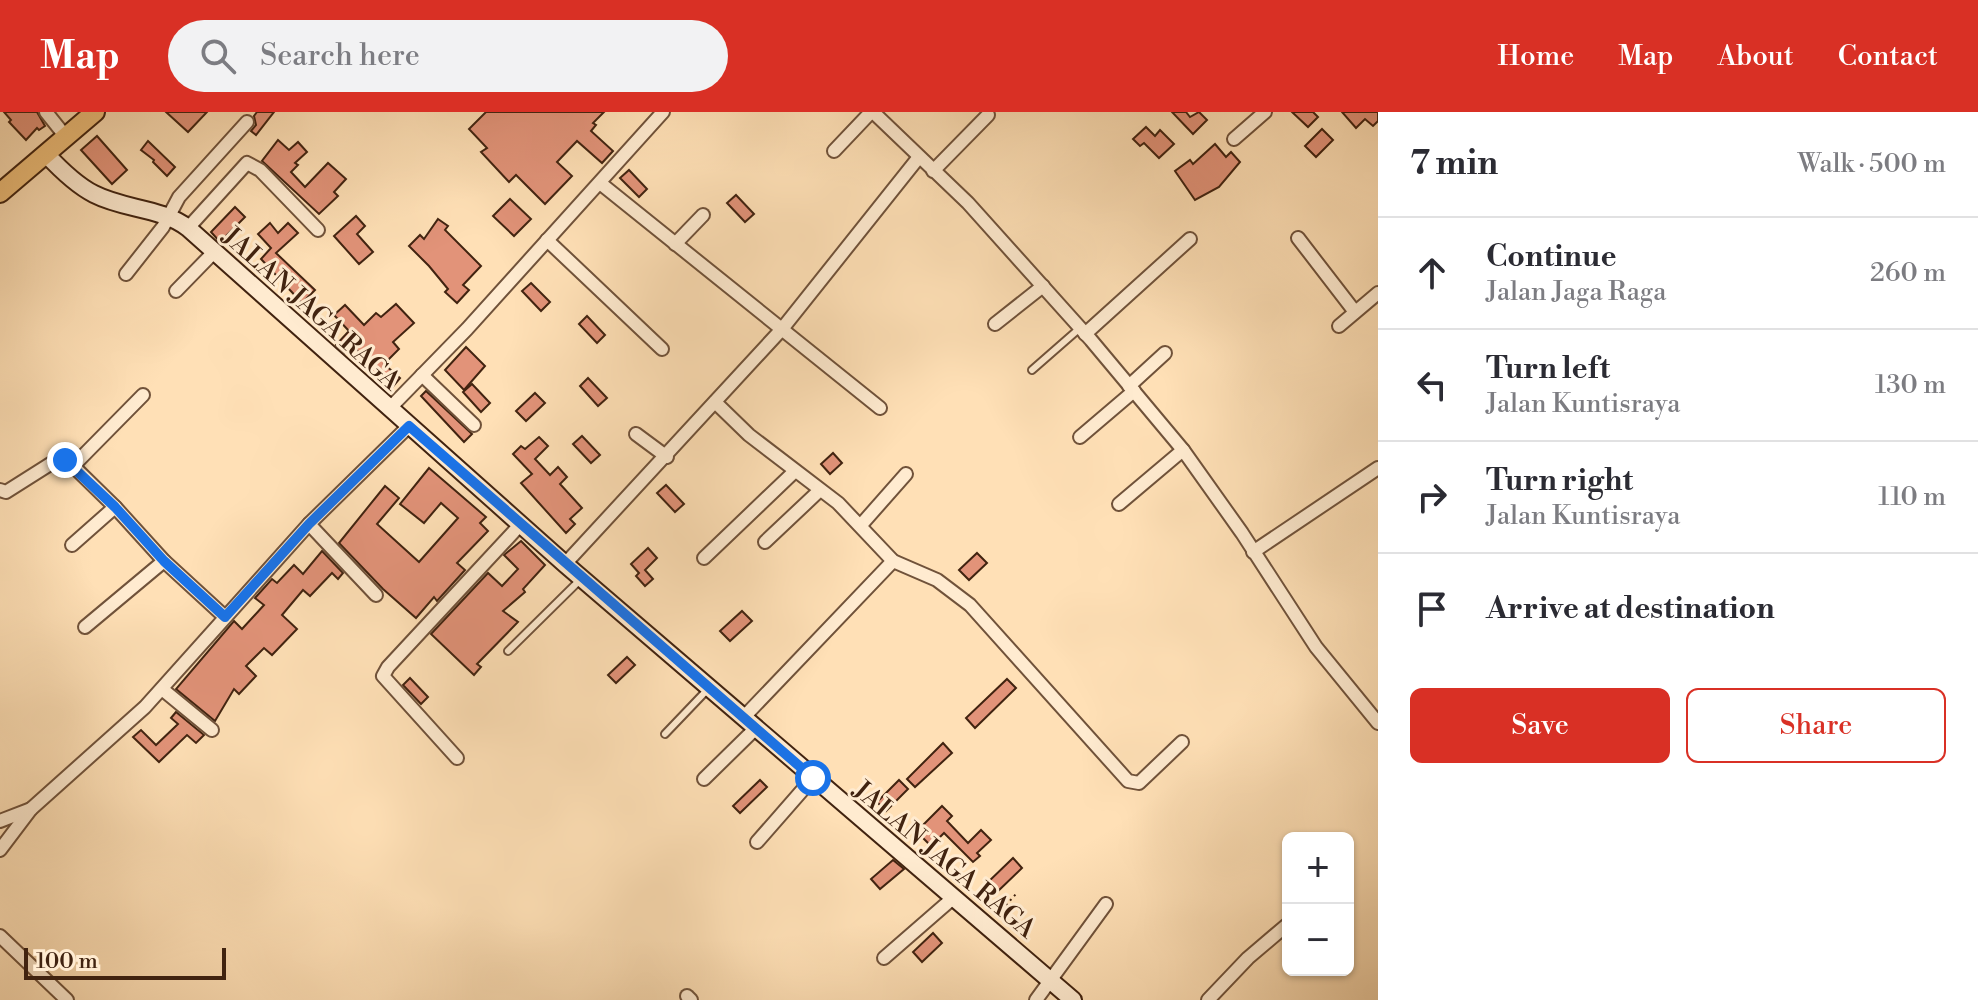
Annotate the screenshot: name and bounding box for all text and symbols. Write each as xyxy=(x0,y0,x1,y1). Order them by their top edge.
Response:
search box xyxy=(168,20,728,92)
text: Map xyxy=(40,33,120,80)
icon: search xyxy=(196,34,240,78)
text: Search here xyxy=(260,37,420,75)
text: Home xyxy=(1498,39,1574,74)
text: Map xyxy=(1618,39,1673,74)
text: About xyxy=(1717,39,1794,74)
text: Contact xyxy=(1838,39,1938,74)
text: 7 min xyxy=(1410,143,1498,185)
text: Walk · 500 m xyxy=(1798,148,1946,180)
street label: JALAN JAGA RAGA xyxy=(215,220,408,398)
text: Continue xyxy=(1486,238,1617,276)
icon: ahead xyxy=(1410,251,1454,295)
text: 260 m xyxy=(1870,257,1946,289)
text: Jalan Jaga Raga xyxy=(1486,276,1666,308)
text: Turn left xyxy=(1486,350,1610,388)
icon: left xyxy=(1410,363,1454,407)
text: 130 m xyxy=(1875,369,1946,401)
text: Jalan Kuntisraya xyxy=(1486,388,1681,420)
route end xyxy=(47,442,83,478)
text: Turn right xyxy=(1486,462,1633,500)
icon: right xyxy=(1410,475,1454,519)
text: 110 m xyxy=(1878,481,1946,513)
text: Jalan Kuntisraya xyxy=(1486,500,1681,532)
icon: arrive xyxy=(1410,587,1454,631)
text: Arrive at destination xyxy=(1486,590,1775,628)
button: Save xyxy=(1410,688,1670,763)
button: Share xyxy=(1686,688,1946,763)
route start xyxy=(795,760,831,796)
street label: JALAN JAGA RAGA xyxy=(846,773,1043,946)
map controls xyxy=(1282,832,1354,976)
button: + xyxy=(1282,832,1354,904)
button: − xyxy=(1282,904,1354,976)
scale bar xyxy=(24,944,226,980)
text: 100 m xyxy=(36,948,98,975)

